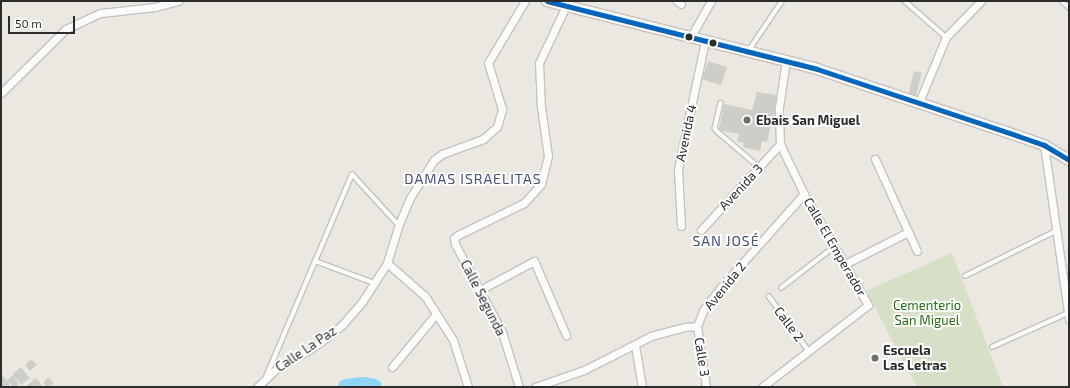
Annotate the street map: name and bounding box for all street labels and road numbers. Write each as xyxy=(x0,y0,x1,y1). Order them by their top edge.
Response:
street label: Avenida 4 xyxy=(672,103,700,163)
street label: Avenida 3 xyxy=(716,161,766,213)
street label: Calle El Emperador xyxy=(800,195,870,299)
street label: Calle Segunda xyxy=(457,257,509,339)
street label: Avenida 2 xyxy=(701,259,749,313)
street label: Calle 2 xyxy=(771,304,807,344)
street label: Calle La Paz xyxy=(273,323,339,375)
street label: Calle 3 xyxy=(691,336,713,378)

